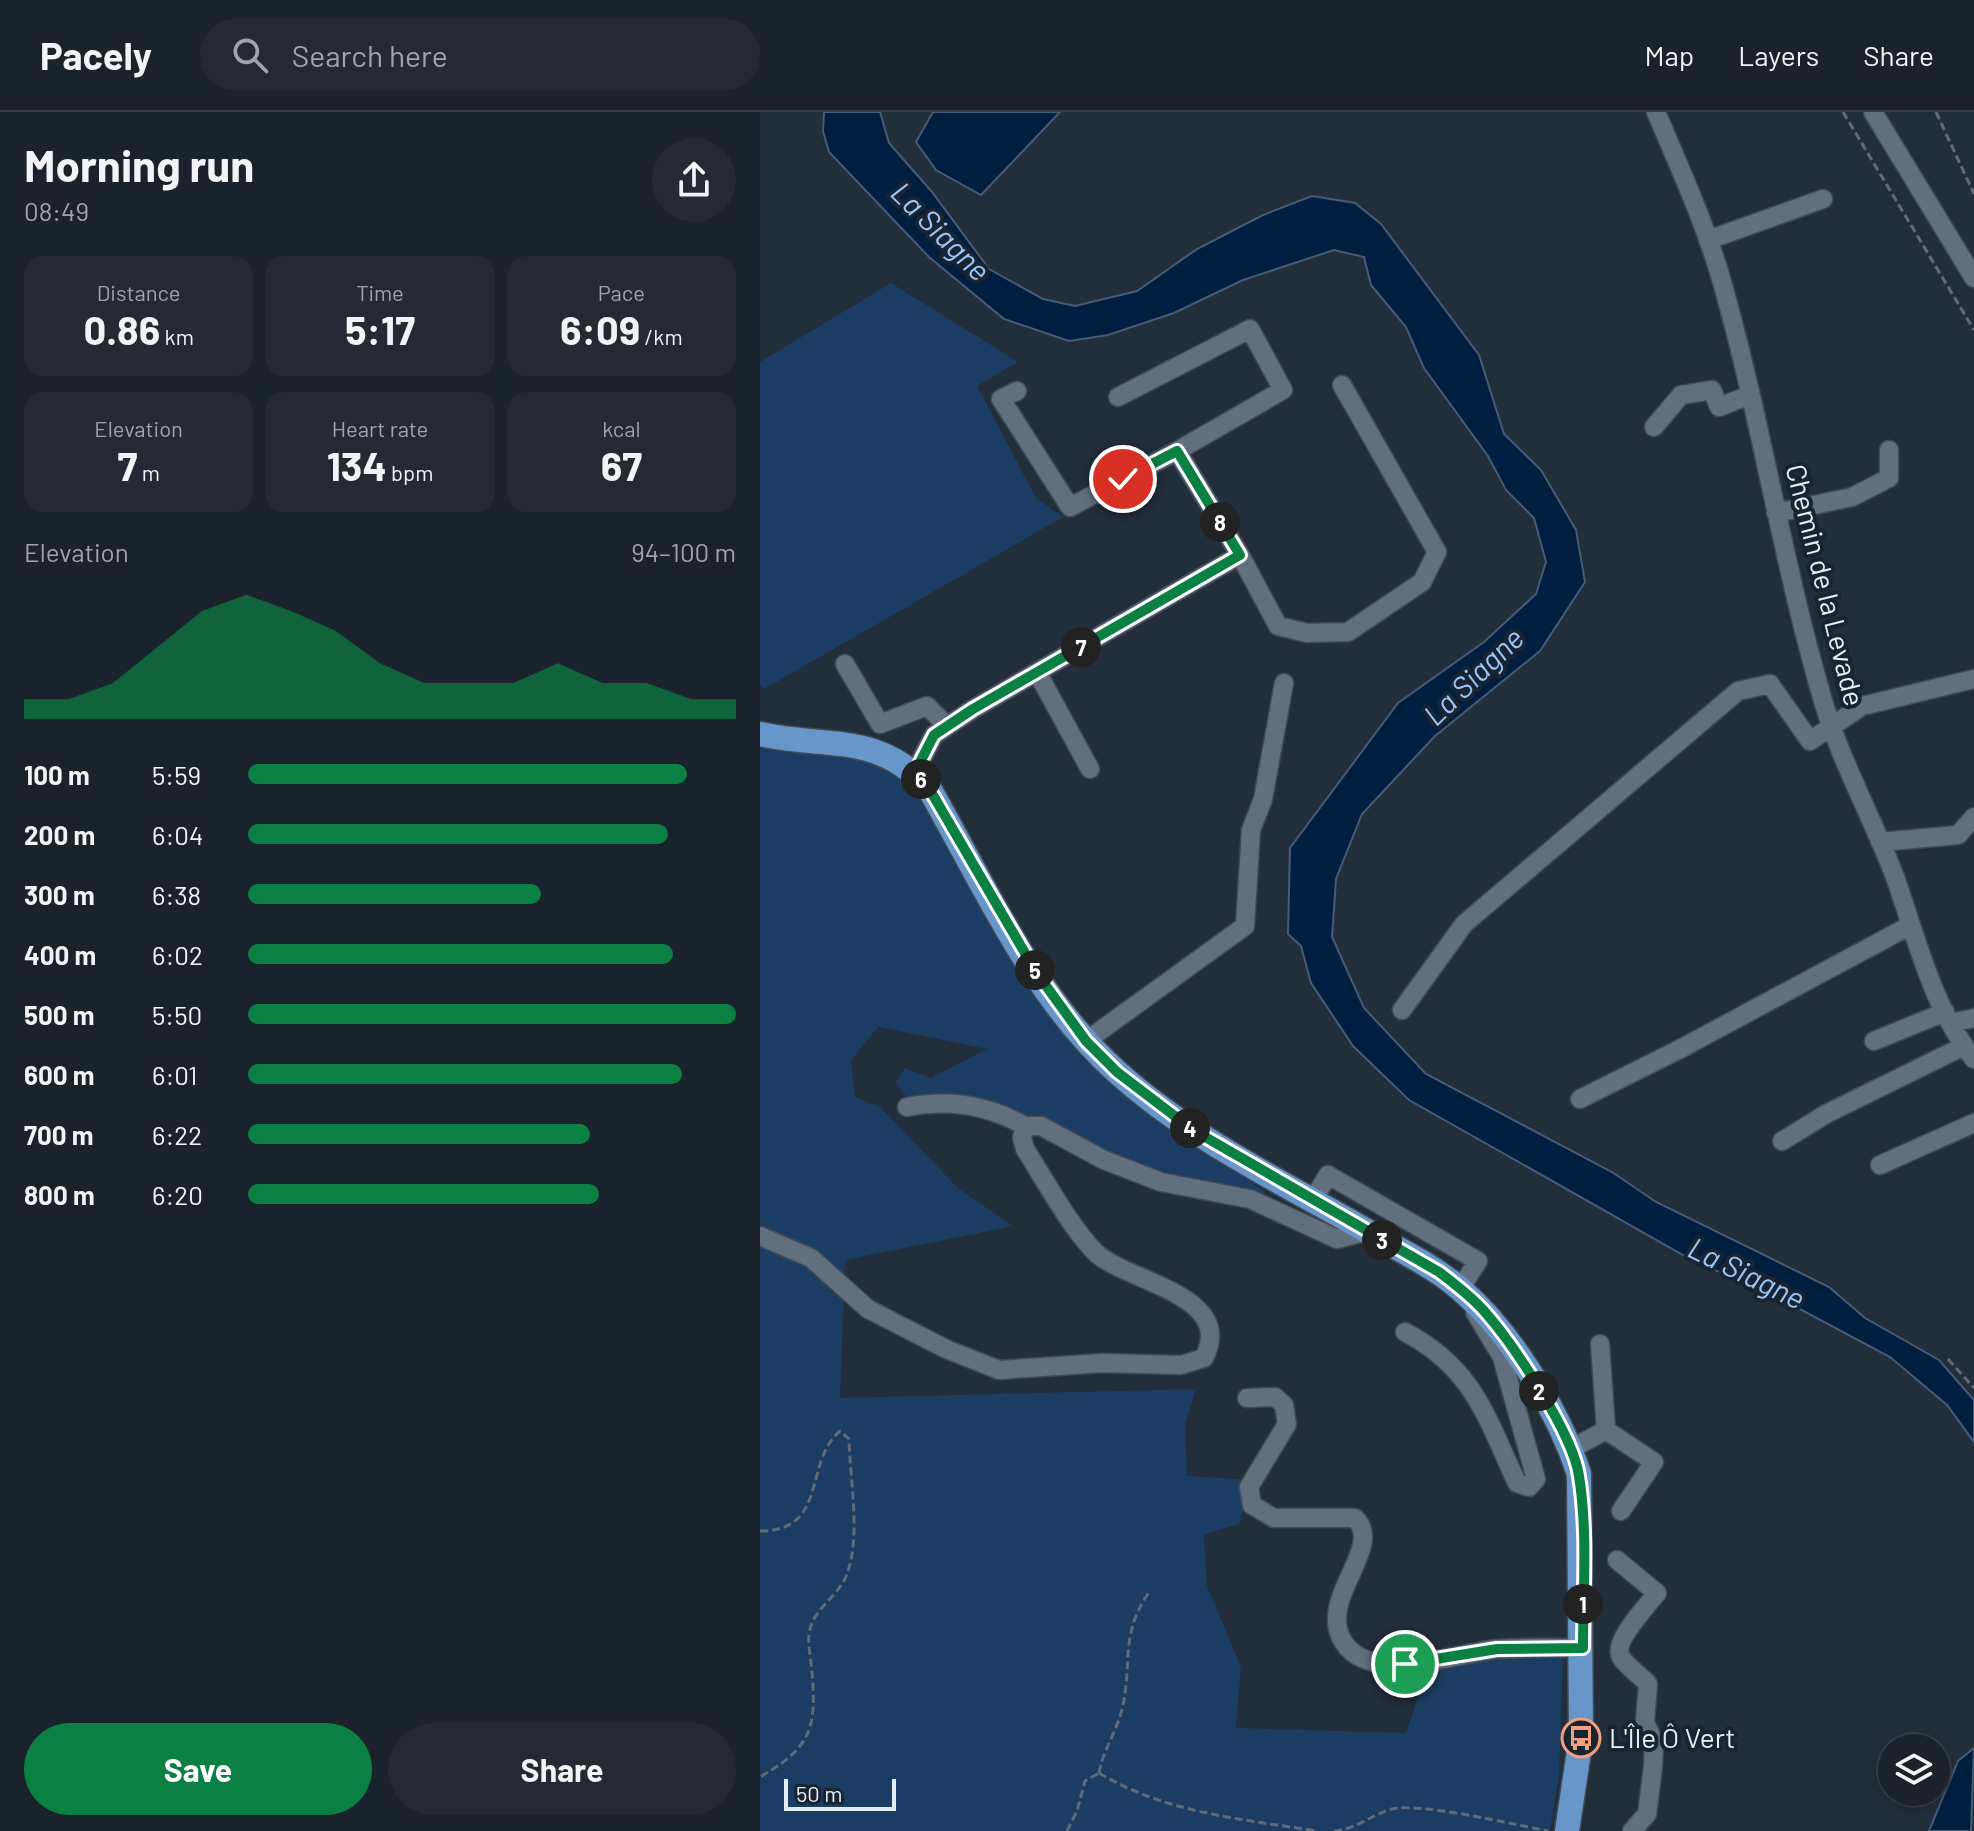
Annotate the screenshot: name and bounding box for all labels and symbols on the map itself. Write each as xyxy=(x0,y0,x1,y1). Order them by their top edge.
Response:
water label: La Siagne xyxy=(884,174,998,288)
pin xyxy=(1089,445,1157,513)
street label: Chemin de la Levade xyxy=(1779,460,1872,709)
pin: 8 xyxy=(1200,502,1240,542)
water label: La Siagne xyxy=(1415,619,1530,732)
pin: 7 xyxy=(1061,627,1101,667)
pin: 6 xyxy=(901,759,941,799)
pin: 5 xyxy=(1015,950,1055,990)
pin: 4 xyxy=(1170,1108,1210,1148)
pin: 3 xyxy=(1362,1220,1402,1260)
water label: La Siagne xyxy=(1683,1229,1811,1316)
pin: 2 xyxy=(1519,1371,1559,1411)
pin: 1 xyxy=(1563,1584,1603,1624)
pin xyxy=(1371,1630,1439,1698)
bus stop icon: L'Île Ô Vert xyxy=(1560,1717,1602,1759)
place label: L'Île Ô Vert xyxy=(1609,1720,1736,1754)
scale bar xyxy=(784,1775,896,1811)

